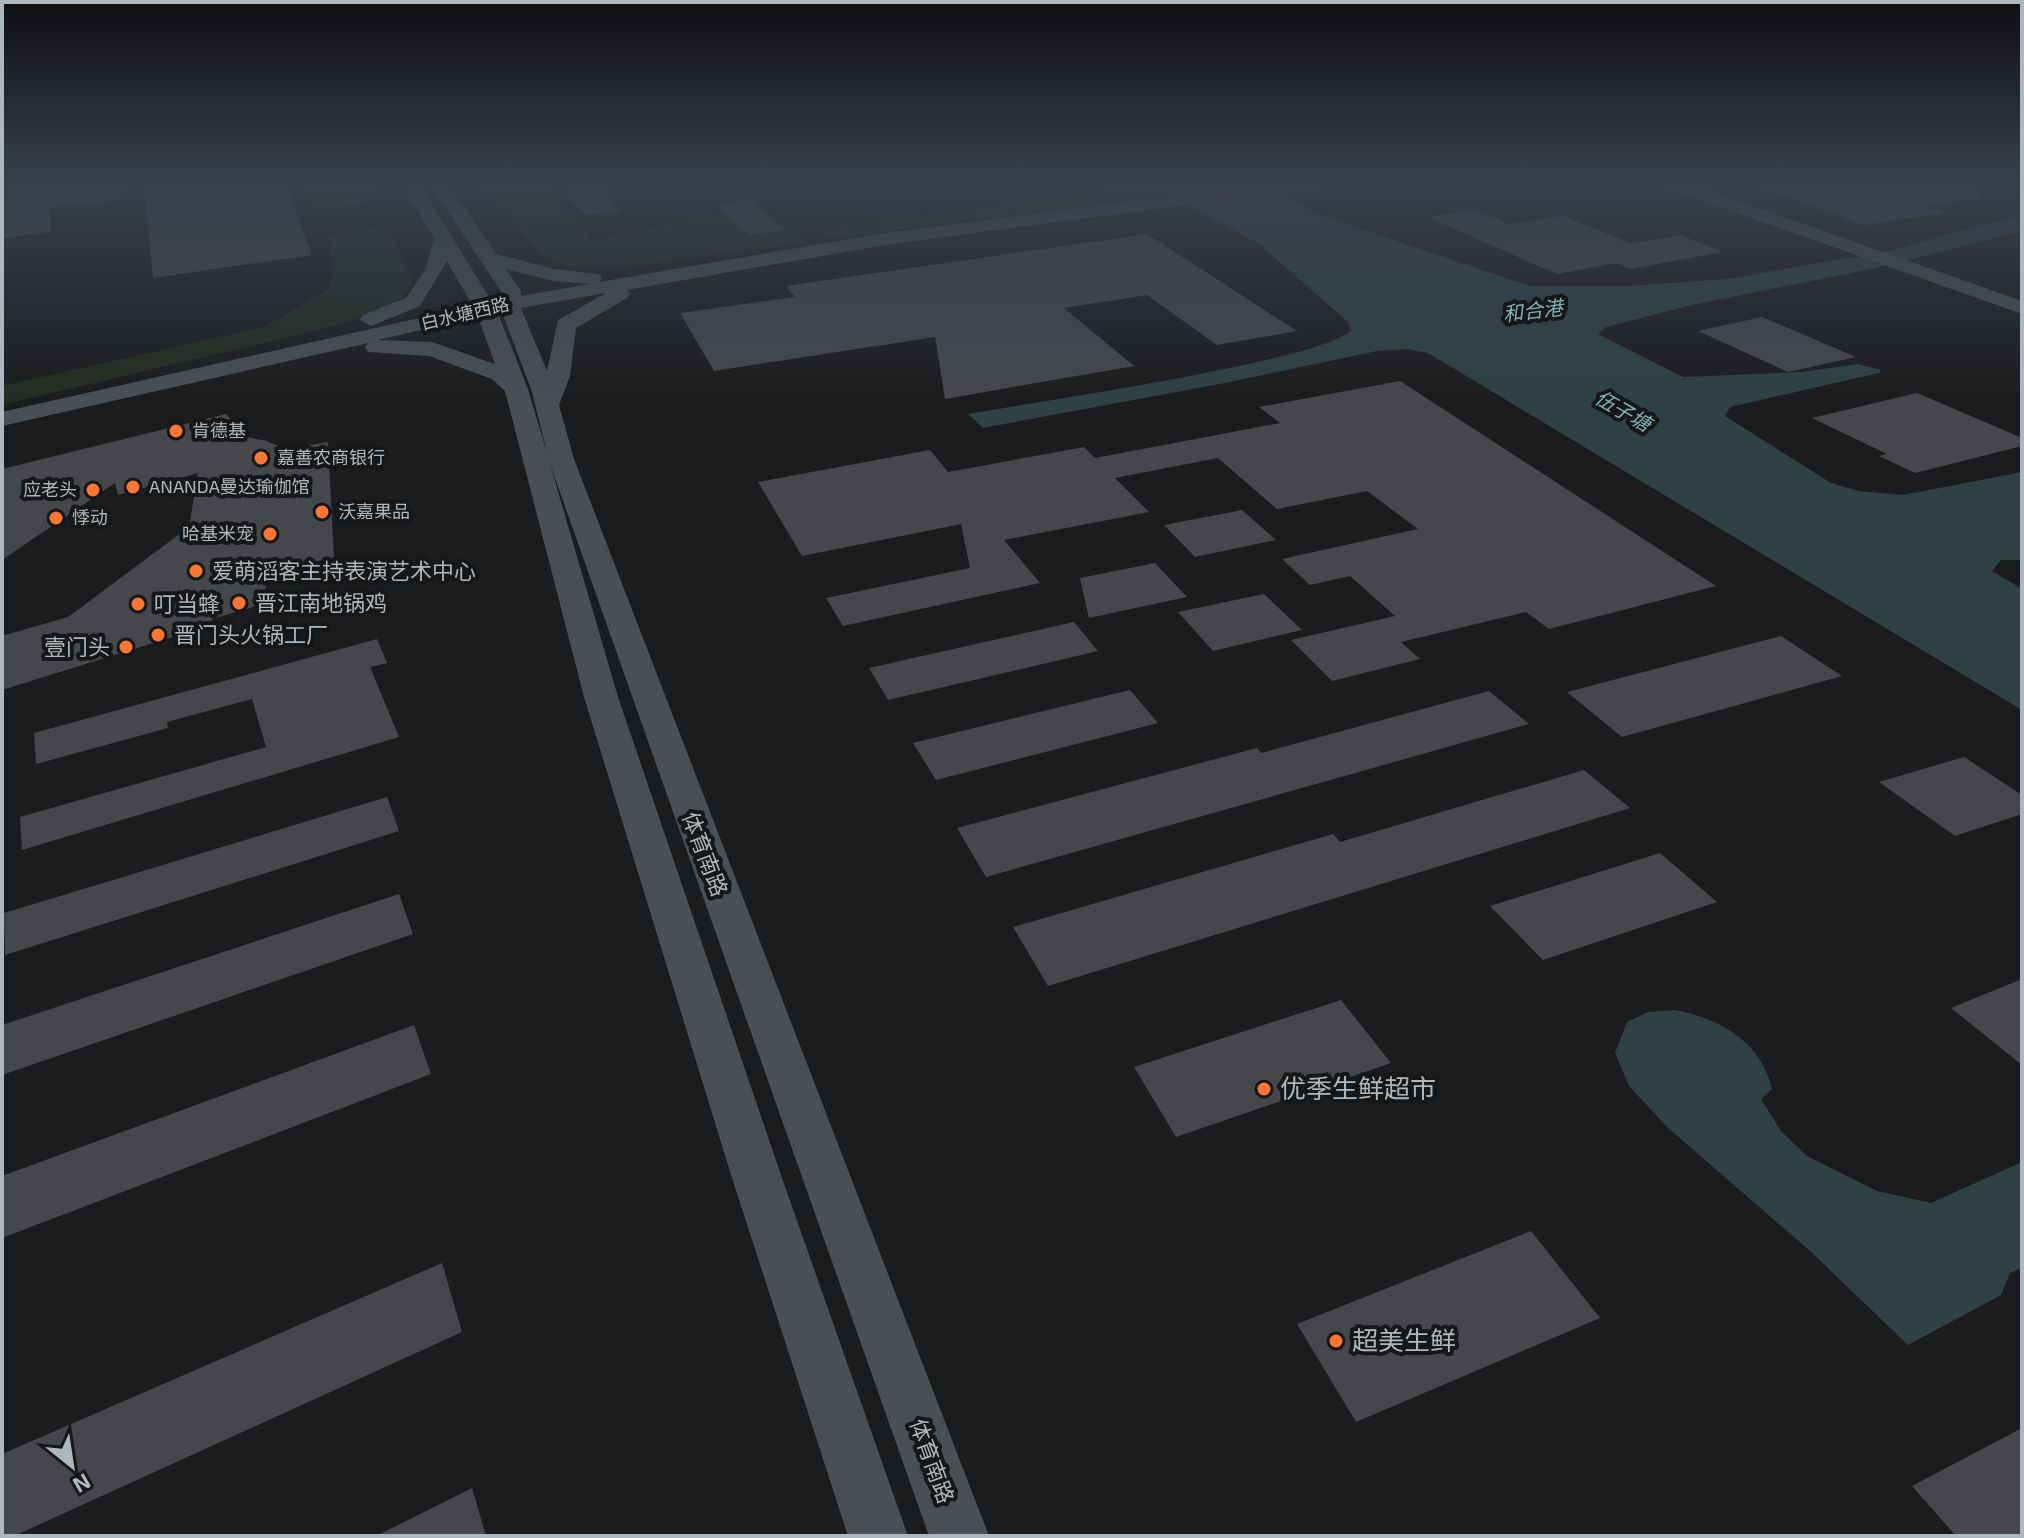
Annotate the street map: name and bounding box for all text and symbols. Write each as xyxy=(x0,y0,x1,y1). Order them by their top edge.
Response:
street label: 白水塘西路 xyxy=(418,292,511,334)
water label: 和合港 xyxy=(1502,294,1567,326)
water label: 伍子塘 xyxy=(1592,385,1658,437)
place label: 肯德基 xyxy=(192,419,246,441)
marker: 肯德基 xyxy=(167,422,185,440)
place label: 嘉善农商银行 xyxy=(277,446,385,468)
marker: 嘉善农商银行 xyxy=(252,449,270,467)
place label: ANANDA曼达瑜伽馆 xyxy=(149,475,310,497)
place label: 应老头 xyxy=(23,478,77,500)
marker: ANANDA曼达瑜伽馆 xyxy=(124,478,142,496)
marker: 应老头 xyxy=(84,481,102,499)
place label: 沃嘉果品 xyxy=(338,500,410,522)
marker: 沃嘉果品 xyxy=(313,503,331,521)
place label: 悸动 xyxy=(72,506,108,528)
marker: 悸动 xyxy=(47,509,65,527)
place label: 哈基米宠 xyxy=(182,522,254,544)
marker: 哈基米宠 xyxy=(261,525,279,543)
place label: 爱萌滔客主持表演艺术中心 xyxy=(212,557,476,583)
marker: 爱萌滔客主持表演艺术中心 xyxy=(187,562,205,580)
place label: 晋江南地锅鸡 xyxy=(255,589,387,615)
place label: 叮当蜂 xyxy=(154,590,220,616)
marker: 晋江南地锅鸡 xyxy=(230,594,248,612)
marker: 叮当蜂 xyxy=(129,595,147,613)
place label: 晋门头火锅工厂 xyxy=(174,621,328,647)
marker: 晋门头火锅工厂 xyxy=(149,626,167,644)
place label: 壹门头 xyxy=(44,633,110,659)
marker: 壹门头 xyxy=(117,638,135,656)
street label: 体育南路 xyxy=(678,808,734,899)
place label: 优季生鲜超市 xyxy=(1280,1072,1436,1103)
marker: 优季生鲜超市 xyxy=(1255,1080,1273,1098)
place label: 超美生鲜 xyxy=(1352,1324,1456,1355)
marker: 超美生鲜 xyxy=(1327,1332,1345,1350)
street label: 体育南路 xyxy=(906,1415,960,1506)
north arrow xyxy=(32,1426,112,1506)
text: N xyxy=(69,1469,96,1499)

